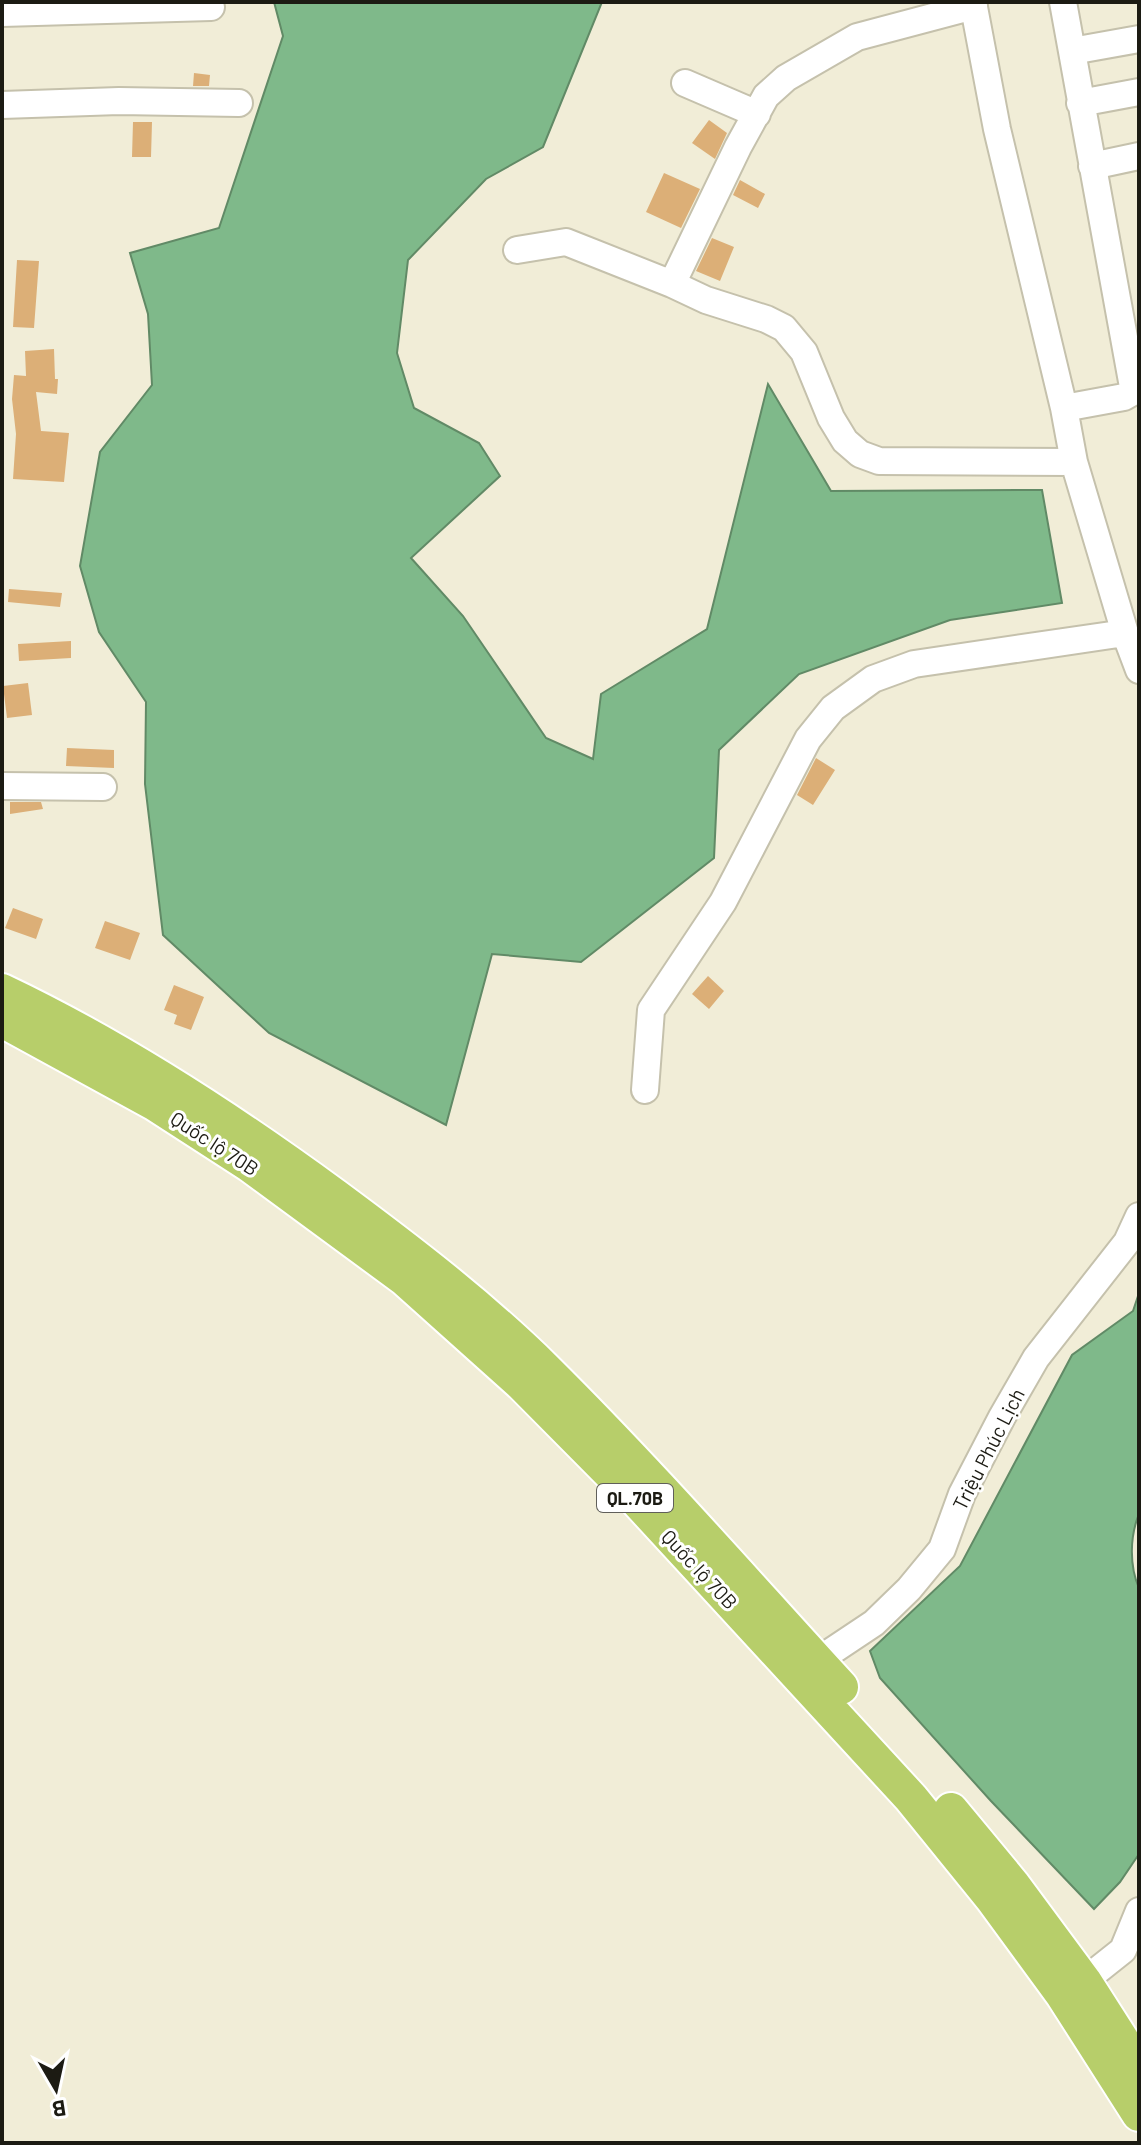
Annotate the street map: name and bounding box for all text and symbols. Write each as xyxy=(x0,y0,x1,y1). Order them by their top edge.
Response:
street label: Quốc lộ 70B xyxy=(167,1106,263,1180)
street label: Triệu Phúc Lịch xyxy=(947,1384,1029,1514)
road number: QL.70B xyxy=(597,1484,673,1512)
street label: Quốc lộ 70B xyxy=(657,1524,743,1614)
north arrow xyxy=(16,2049,96,2129)
text: B xyxy=(51,2096,68,2124)

